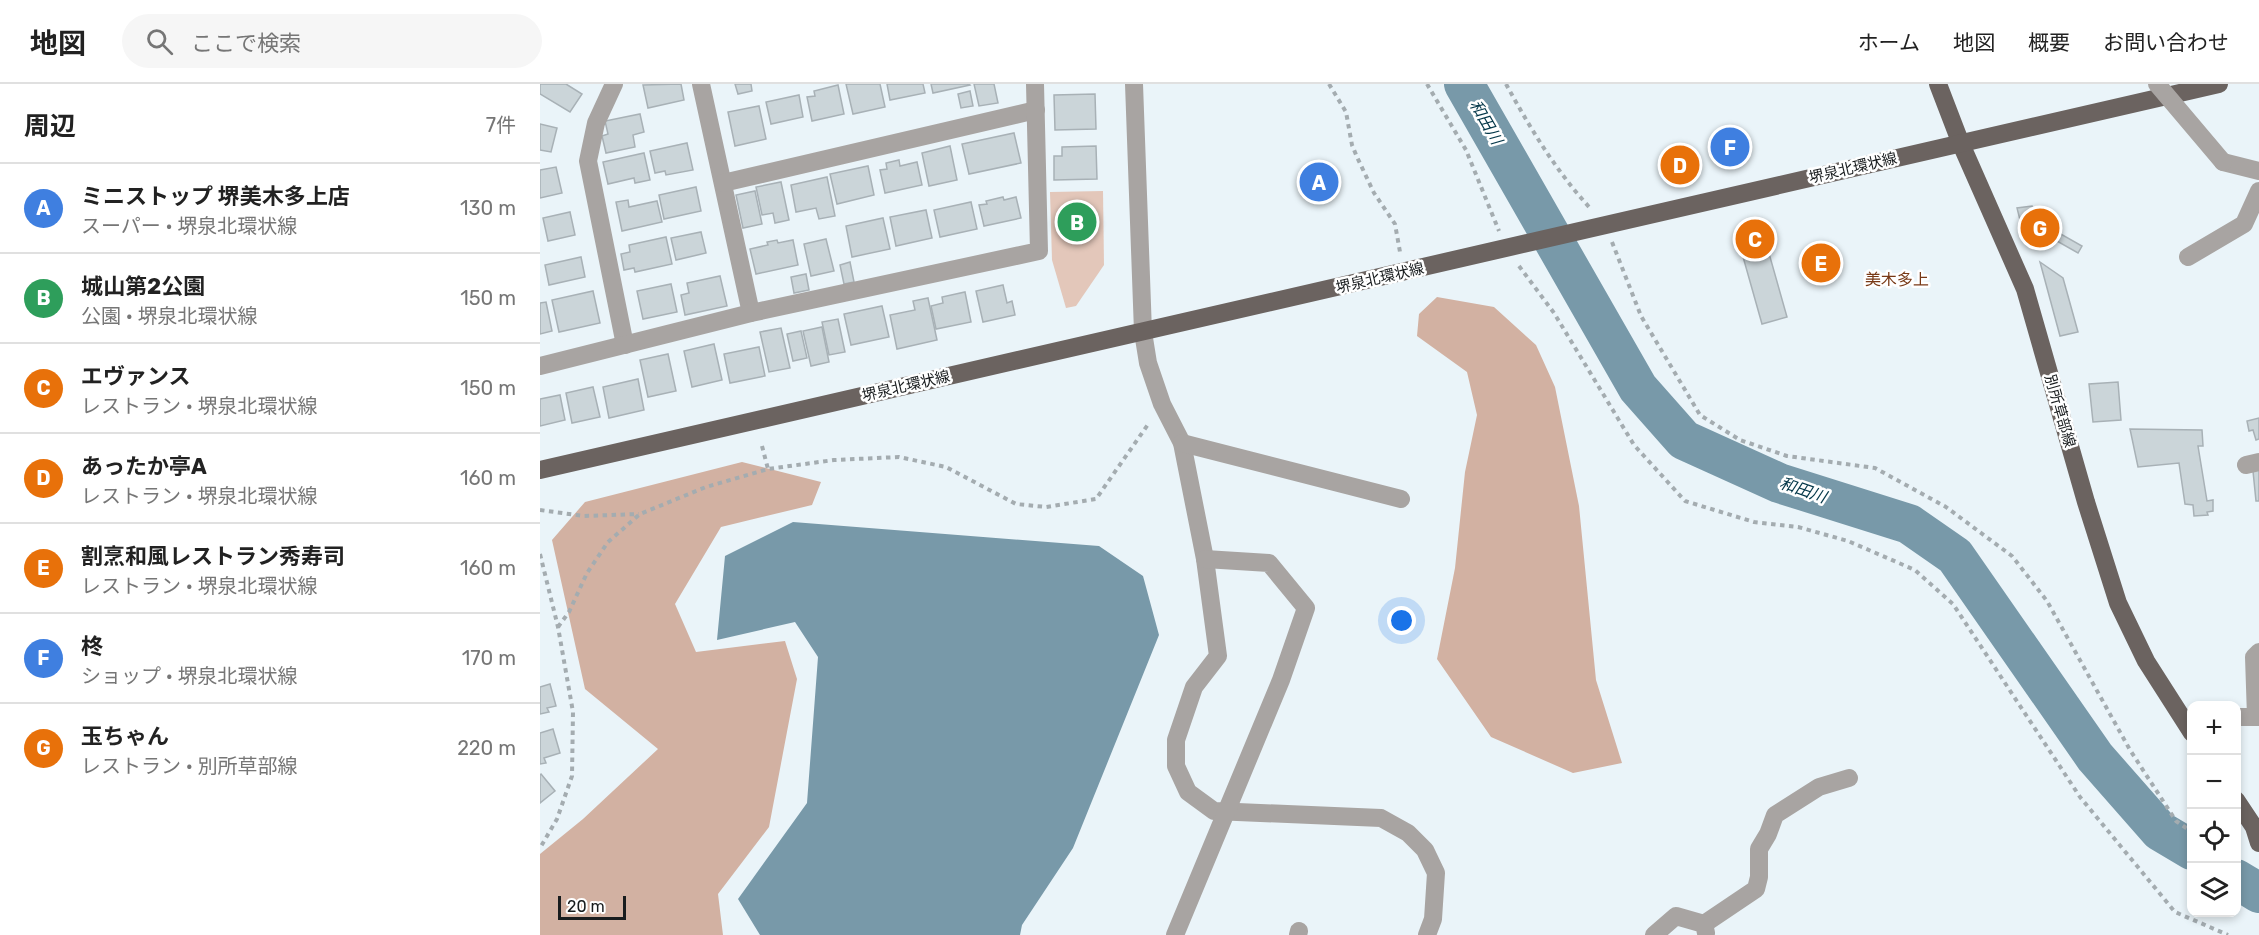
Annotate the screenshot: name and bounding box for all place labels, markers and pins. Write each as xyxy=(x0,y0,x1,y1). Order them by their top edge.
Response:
pin: F xyxy=(1710,124,1750,170)
pin: D xyxy=(1660,142,1700,188)
pin: A xyxy=(1300,160,1338,204)
pin: B xyxy=(1058,200,1096,244)
pin: G xyxy=(2020,206,2060,250)
pin: C xyxy=(1736,216,1774,262)
pin: E xyxy=(1802,240,1840,285)

